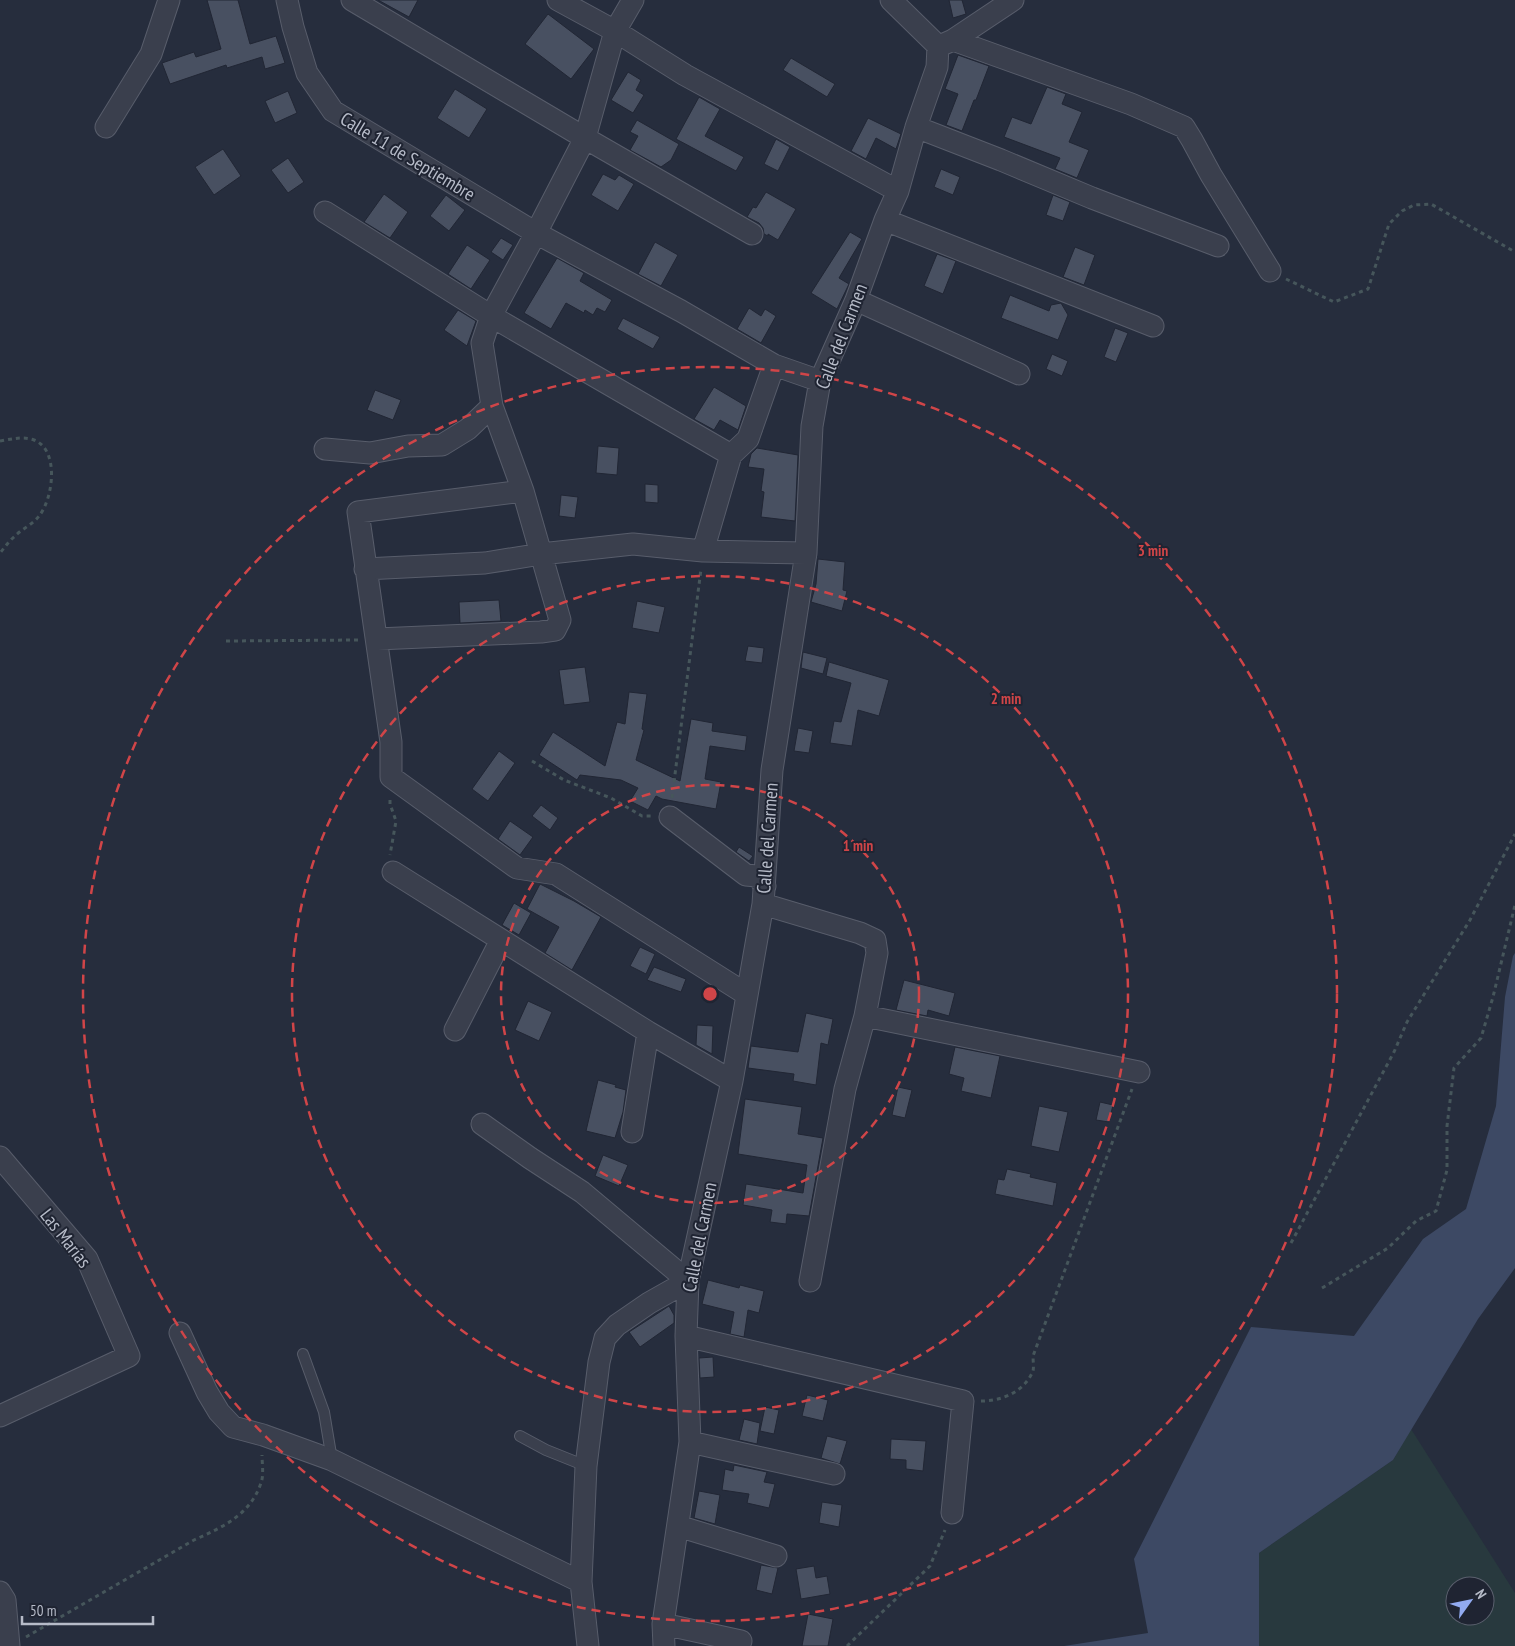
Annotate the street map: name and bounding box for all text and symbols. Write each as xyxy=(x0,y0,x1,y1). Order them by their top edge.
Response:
street label: Calle 11 de Septiembre xyxy=(336,106,480,206)
street label: Calle del Carmen xyxy=(810,280,872,392)
text: 3 min xyxy=(1138,541,1168,560)
text: 2 min xyxy=(991,689,1021,708)
street label: Calle del Carmen xyxy=(751,782,783,894)
text: 1 min xyxy=(843,836,873,855)
centre of rings xyxy=(701,985,719,1003)
street label: Calle del Carmen xyxy=(677,1180,721,1294)
street label: Las Marías xyxy=(35,1204,97,1272)
north arrow xyxy=(1445,1576,1495,1626)
text: N xyxy=(1471,1586,1491,1602)
scale bar xyxy=(22,1594,154,1626)
text: 50 m xyxy=(30,1601,56,1620)

